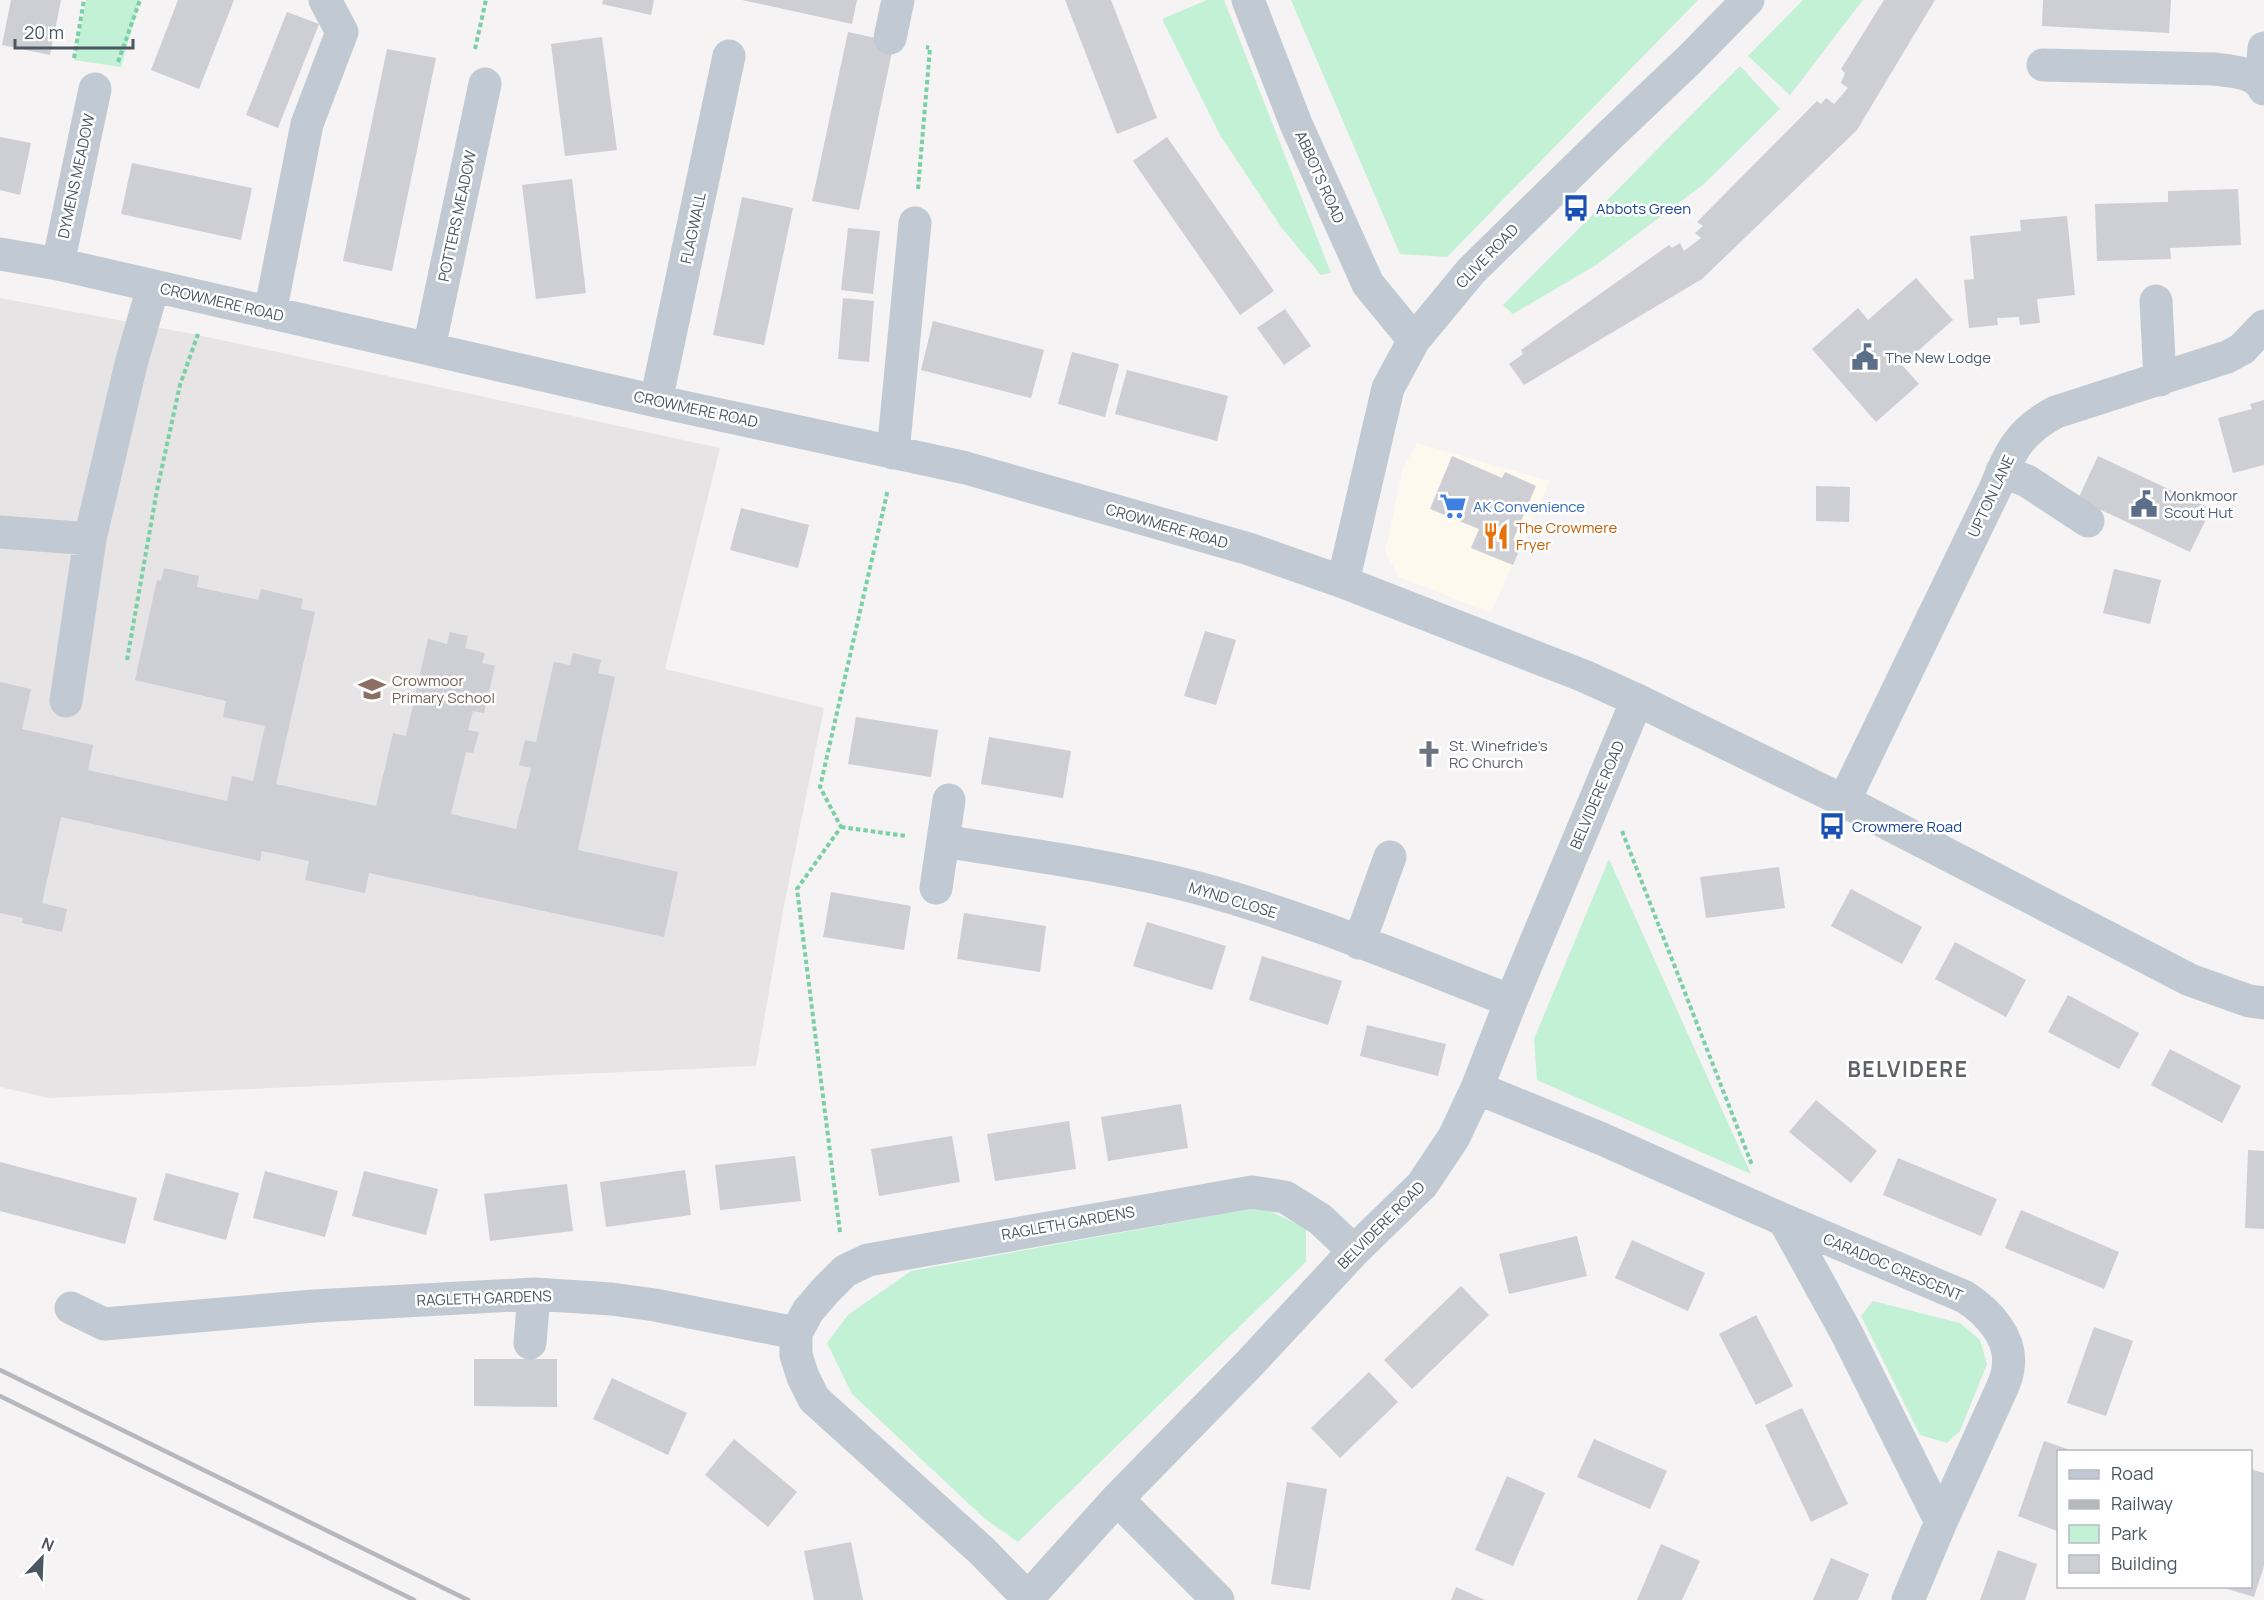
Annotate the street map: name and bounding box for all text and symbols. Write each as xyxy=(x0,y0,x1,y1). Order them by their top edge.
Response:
scale bar xyxy=(15,12,134,50)
text: 20 m xyxy=(24,20,64,44)
street label: DYMENS MEADOW xyxy=(53,112,99,240)
street label: ABBOTS ROAD xyxy=(1290,127,1350,227)
street label: POTTERS MEADOW xyxy=(433,148,481,284)
street label: FLAGWALL xyxy=(675,190,711,266)
bus stop icon: Abbots Green xyxy=(1561,193,1591,223)
place label: Abbots Green xyxy=(1596,198,1691,219)
street label: CLIVE ROAD xyxy=(1451,219,1523,293)
street label: CROWMERE ROAD xyxy=(158,278,286,326)
public building icon: The New Lodge xyxy=(1850,342,1880,372)
place label: The New Lodge xyxy=(1885,347,1991,368)
street label: CROWMERE ROAD xyxy=(632,386,760,432)
street label: UPTON LANE xyxy=(1963,451,2019,541)
place label: Monkmoor Scout Hut xyxy=(2164,485,2238,523)
public building icon: Monkmoor Scout Hut xyxy=(2129,489,2159,519)
supermarket icon: AK Convenience xyxy=(1438,491,1468,521)
place label: AK Convenience xyxy=(1473,496,1585,517)
street label: CROWMERE ROAD xyxy=(1103,498,1231,554)
place label: The Crowmere Fryer xyxy=(1516,517,1617,555)
restaurant icon: The Crowmere Fryer xyxy=(1481,521,1511,551)
place label: Crowmoor Primary School xyxy=(392,670,495,708)
school or university icon: Crowmoor Primary School xyxy=(357,674,387,704)
place label: St. Winefride's RC Church xyxy=(1449,735,1548,773)
street label: BELVIDERE ROAD xyxy=(1565,738,1629,852)
church icon: St. Winefride's RC Church xyxy=(1414,739,1444,769)
bus stop icon: Crowmere Road xyxy=(1817,811,1847,841)
place label: Crowmere Road xyxy=(1852,816,1962,837)
street label: MYND CLOSE xyxy=(1186,877,1280,923)
district label: BELVIDERE xyxy=(1847,1055,1969,1083)
street label: BELVIDERE ROAD xyxy=(1333,1177,1429,1273)
street label: RAGLETH GARDENS xyxy=(1000,1201,1136,1245)
street label: CARADOC CRESCENT xyxy=(1820,1228,1966,1306)
street label: RAGLETH GARDENS xyxy=(416,1285,552,1311)
legend xyxy=(2057,1450,2252,1588)
text: Road xyxy=(2111,1461,2154,1485)
text: Railway xyxy=(2111,1491,2173,1515)
text: Park xyxy=(2111,1521,2148,1545)
north arrow xyxy=(12,1528,72,1588)
text: N xyxy=(38,1532,57,1557)
text: Building xyxy=(2111,1551,2177,1575)

